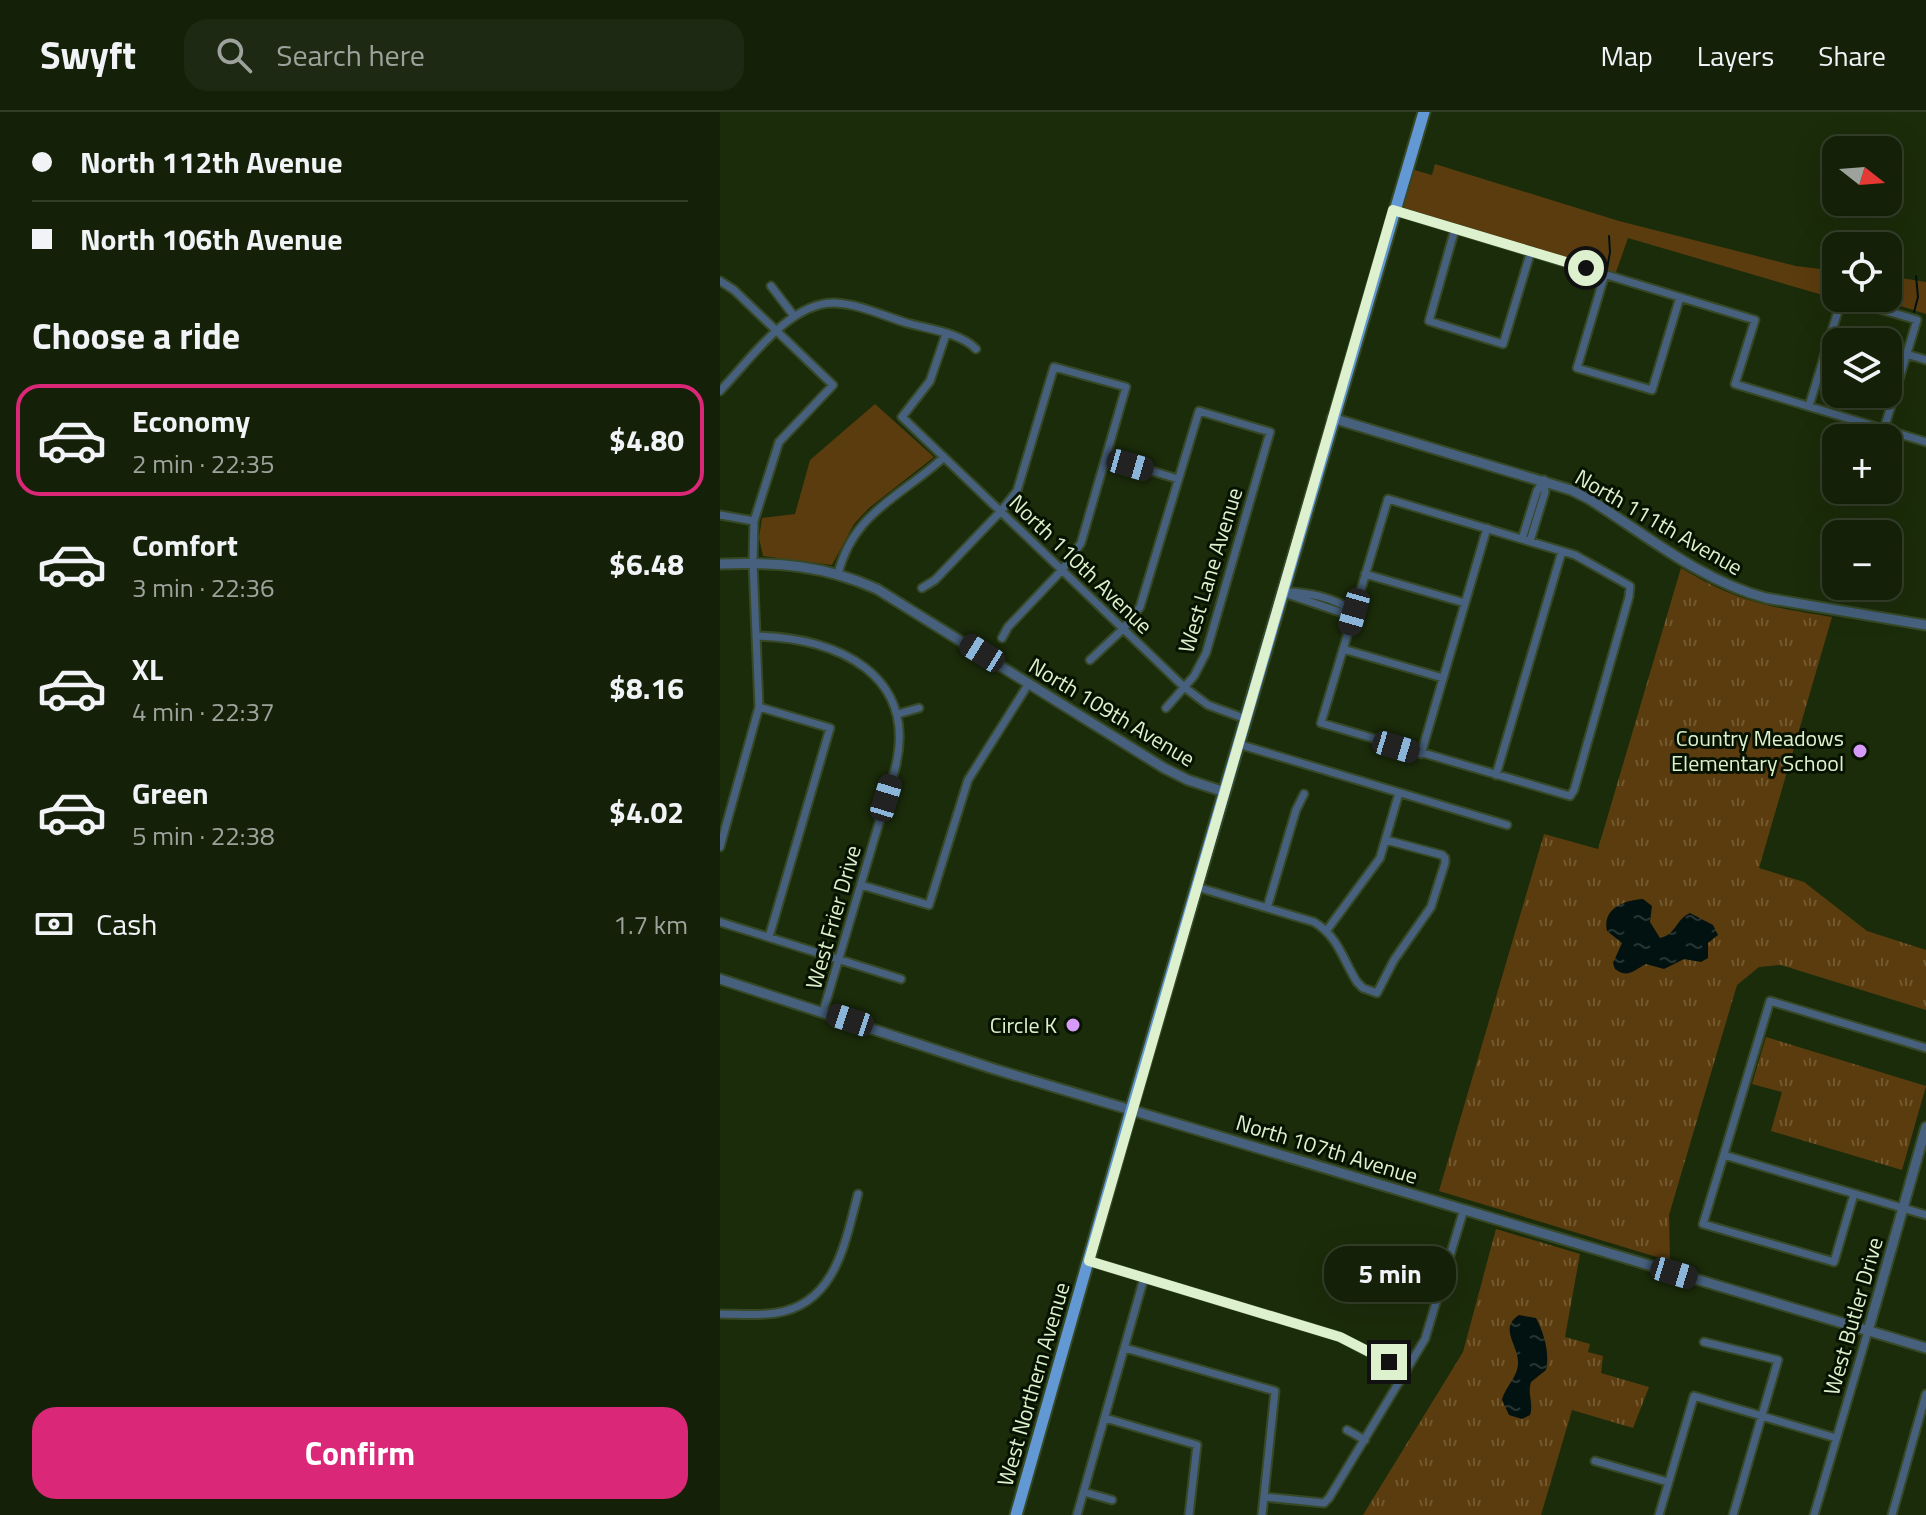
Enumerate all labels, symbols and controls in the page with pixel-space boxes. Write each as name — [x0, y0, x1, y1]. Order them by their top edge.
search box — [184, 19, 744, 91]
text: Swyft — [40, 26, 136, 84]
text: Search here — [276, 32, 425, 78]
icon: search — [212, 33, 256, 77]
text: Map — [1600, 34, 1653, 77]
text: Layers — [1697, 34, 1774, 77]
text: Share — [1818, 34, 1886, 77]
north arrow — [1822, 136, 1902, 216]
map controls — [1822, 136, 1902, 600]
text: North 112th Avenue — [80, 139, 343, 185]
text: North 106th Avenue — [80, 216, 343, 262]
button: locate — [1822, 232, 1902, 312]
route start — [1568, 250, 1604, 286]
text: Choose a ride — [32, 308, 240, 363]
button: layers — [1822, 328, 1902, 408]
text: Economy — [132, 398, 250, 444]
icon: car — [36, 404, 108, 476]
text: $4.80 — [609, 417, 684, 463]
button: + — [1822, 424, 1902, 504]
text: 2 min · 22:35 — [132, 444, 275, 483]
car — [1104, 447, 1156, 483]
street label: North 111th Avenue — [1569, 460, 1749, 584]
street label: West Lane Avenue — [1169, 483, 1251, 657]
street label: North 110th Avenue — [1001, 486, 1161, 642]
button: − — [1822, 520, 1902, 600]
text: Comfort — [132, 522, 238, 568]
icon: car — [36, 528, 108, 600]
text: $6.48 — [609, 541, 684, 587]
text: 3 min · 22:36 — [132, 568, 275, 607]
car — [1336, 586, 1372, 638]
car — [955, 630, 1009, 676]
text: XL — [132, 646, 163, 692]
street label: North 109th Avenue — [1022, 649, 1202, 775]
icon: car — [36, 652, 108, 724]
text: $8.16 — [609, 665, 684, 711]
text: 4 min · 22:37 — [132, 692, 275, 731]
place label: Country Meadows Elementary School — [1671, 721, 1844, 780]
car — [1370, 729, 1422, 765]
marker: Country Meadows Elementary School — [1851, 742, 1869, 760]
text: Green — [132, 770, 209, 816]
car — [868, 772, 904, 824]
icon: car — [36, 776, 108, 848]
text: $4.02 — [609, 789, 684, 835]
text: 5 min · 22:38 — [132, 816, 275, 855]
street label: West Frier Drive — [796, 841, 870, 993]
text: Cash — [96, 901, 157, 947]
icon: cash — [32, 902, 76, 946]
text: 1.7 km — [613, 905, 688, 944]
car — [823, 1001, 877, 1039]
place label: Circle K — [990, 1008, 1057, 1042]
marker: Circle K — [1064, 1016, 1082, 1034]
street label: North 107th Avenue — [1232, 1105, 1422, 1193]
street label: West Butler Drive — [1814, 1233, 1892, 1399]
callout: 5 min — [1323, 1246, 1455, 1302]
text: 5 min — [1358, 1254, 1422, 1293]
car — [1648, 1255, 1700, 1291]
street label: West Northern Avenue — [988, 1278, 1078, 1490]
route end — [1371, 1344, 1407, 1380]
button: Confirm — [32, 1407, 688, 1499]

